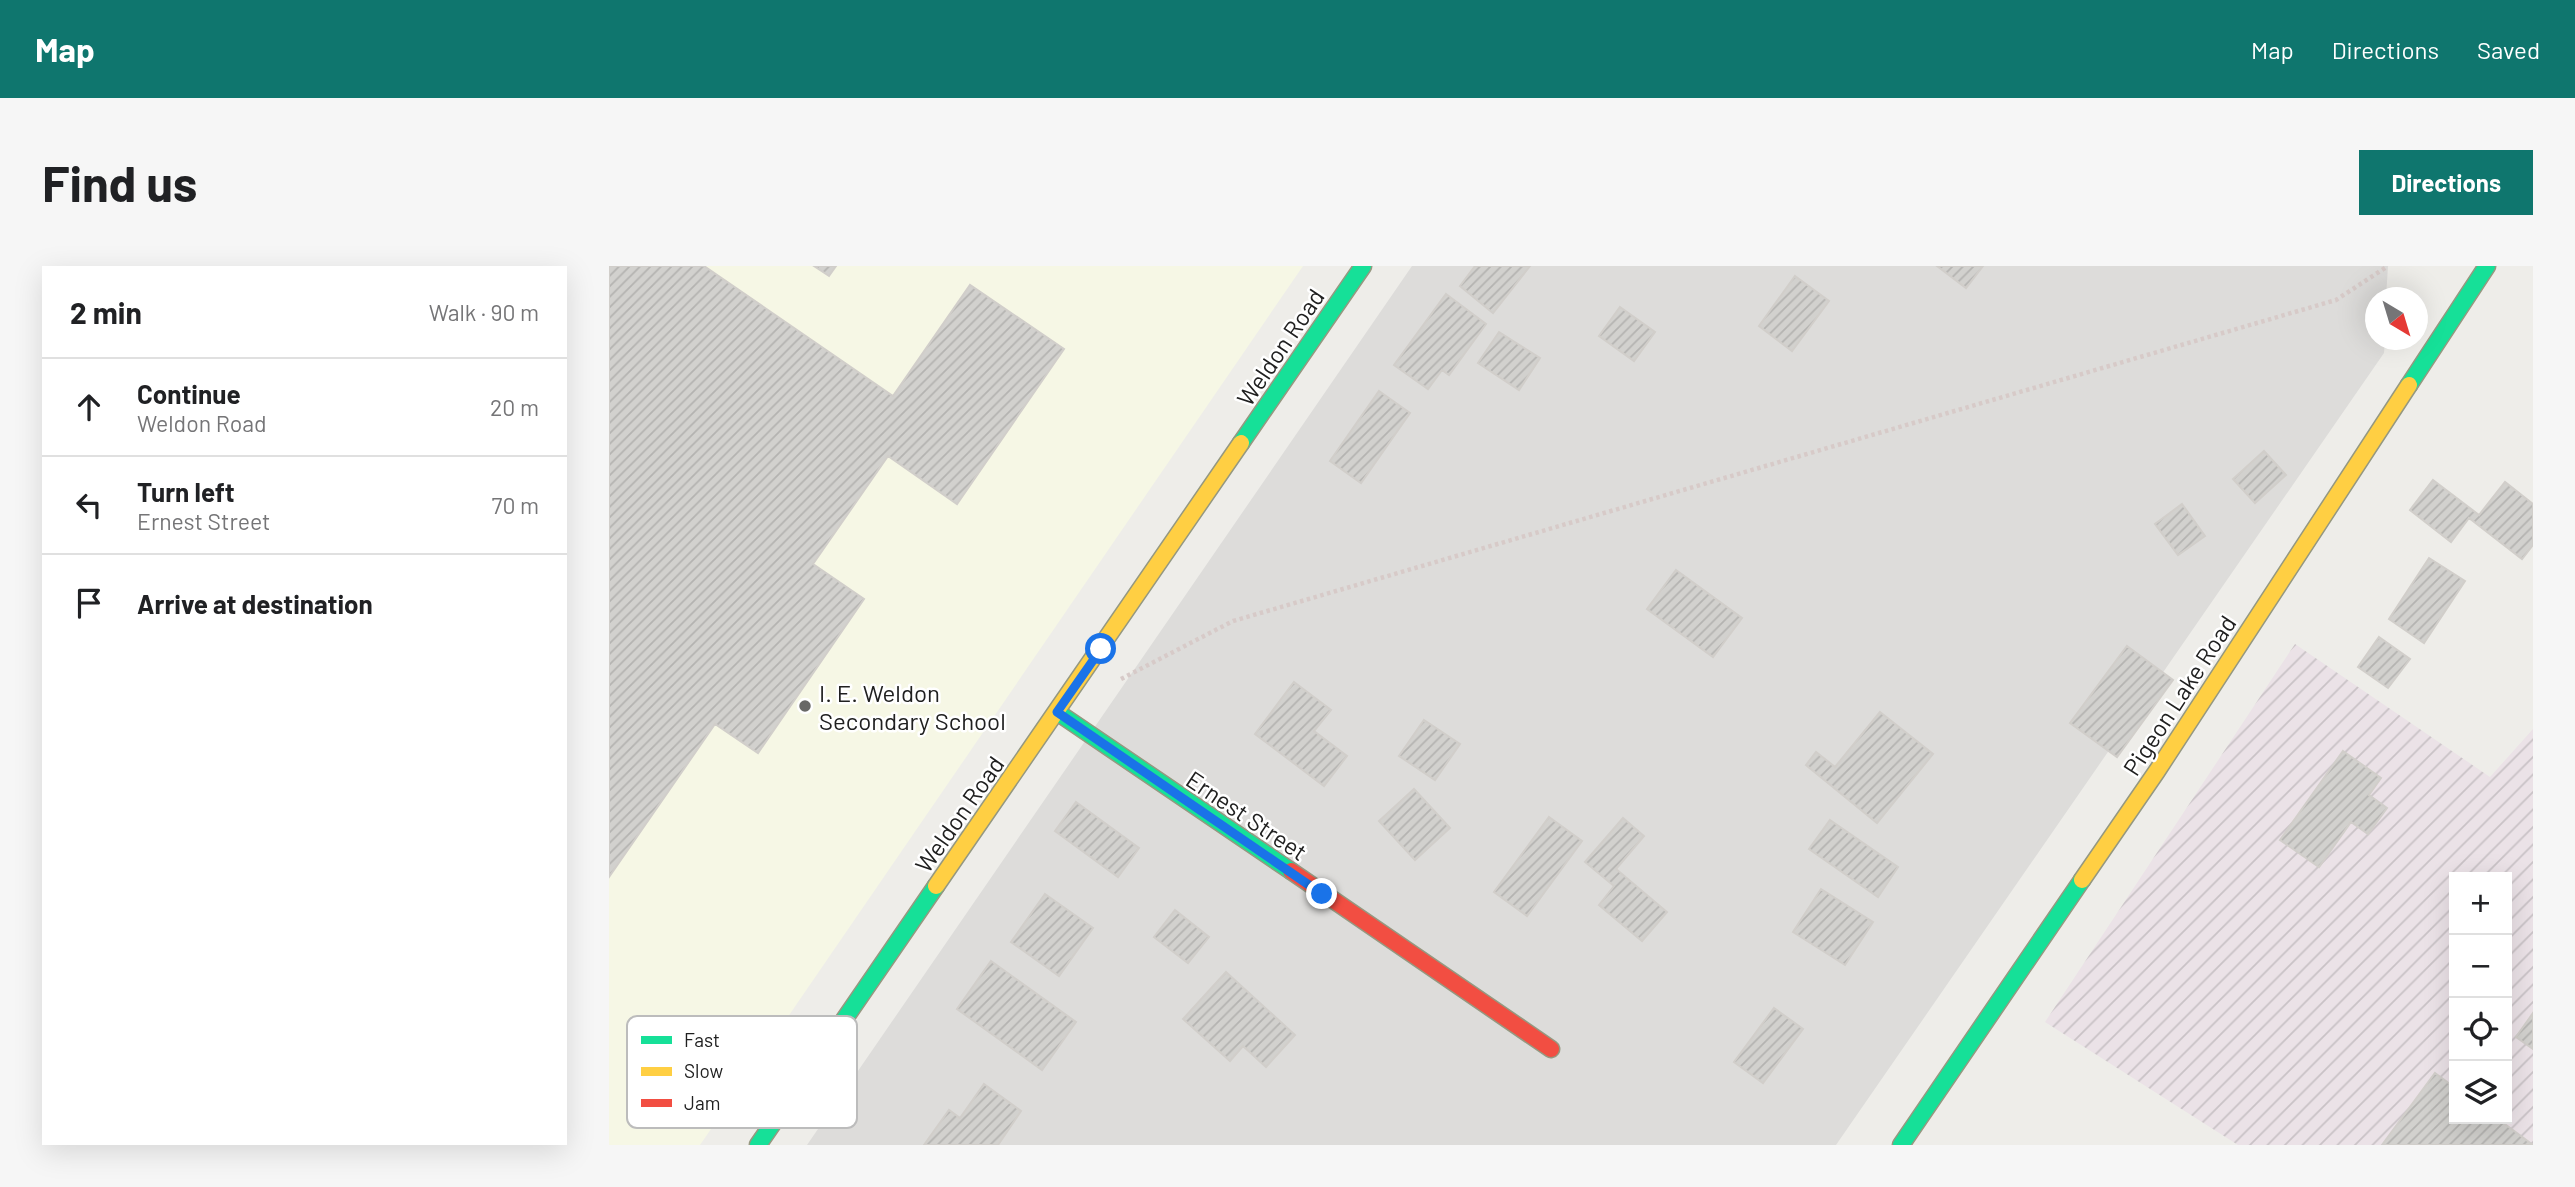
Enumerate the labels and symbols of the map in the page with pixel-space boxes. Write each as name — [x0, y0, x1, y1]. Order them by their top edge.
street label: Weldon Road — [1230, 283, 1330, 411]
north arrow — [2365, 287, 2428, 350]
street label: Pigeon Lake Road — [2116, 610, 2242, 780]
route start — [1085, 633, 1116, 664]
place label: I. E. Weldon Secondary School — [819, 678, 1006, 735]
marker: I. E. Weldon Secondary School — [797, 698, 813, 714]
street label: Weldon Road — [908, 750, 1010, 878]
street label: Ernest Street — [1181, 764, 1313, 866]
route end — [1306, 878, 1337, 909]
legend — [627, 1016, 857, 1128]
text: Fast — [684, 1028, 720, 1051]
text: Slow — [684, 1059, 723, 1082]
text: Jam — [684, 1091, 720, 1114]

